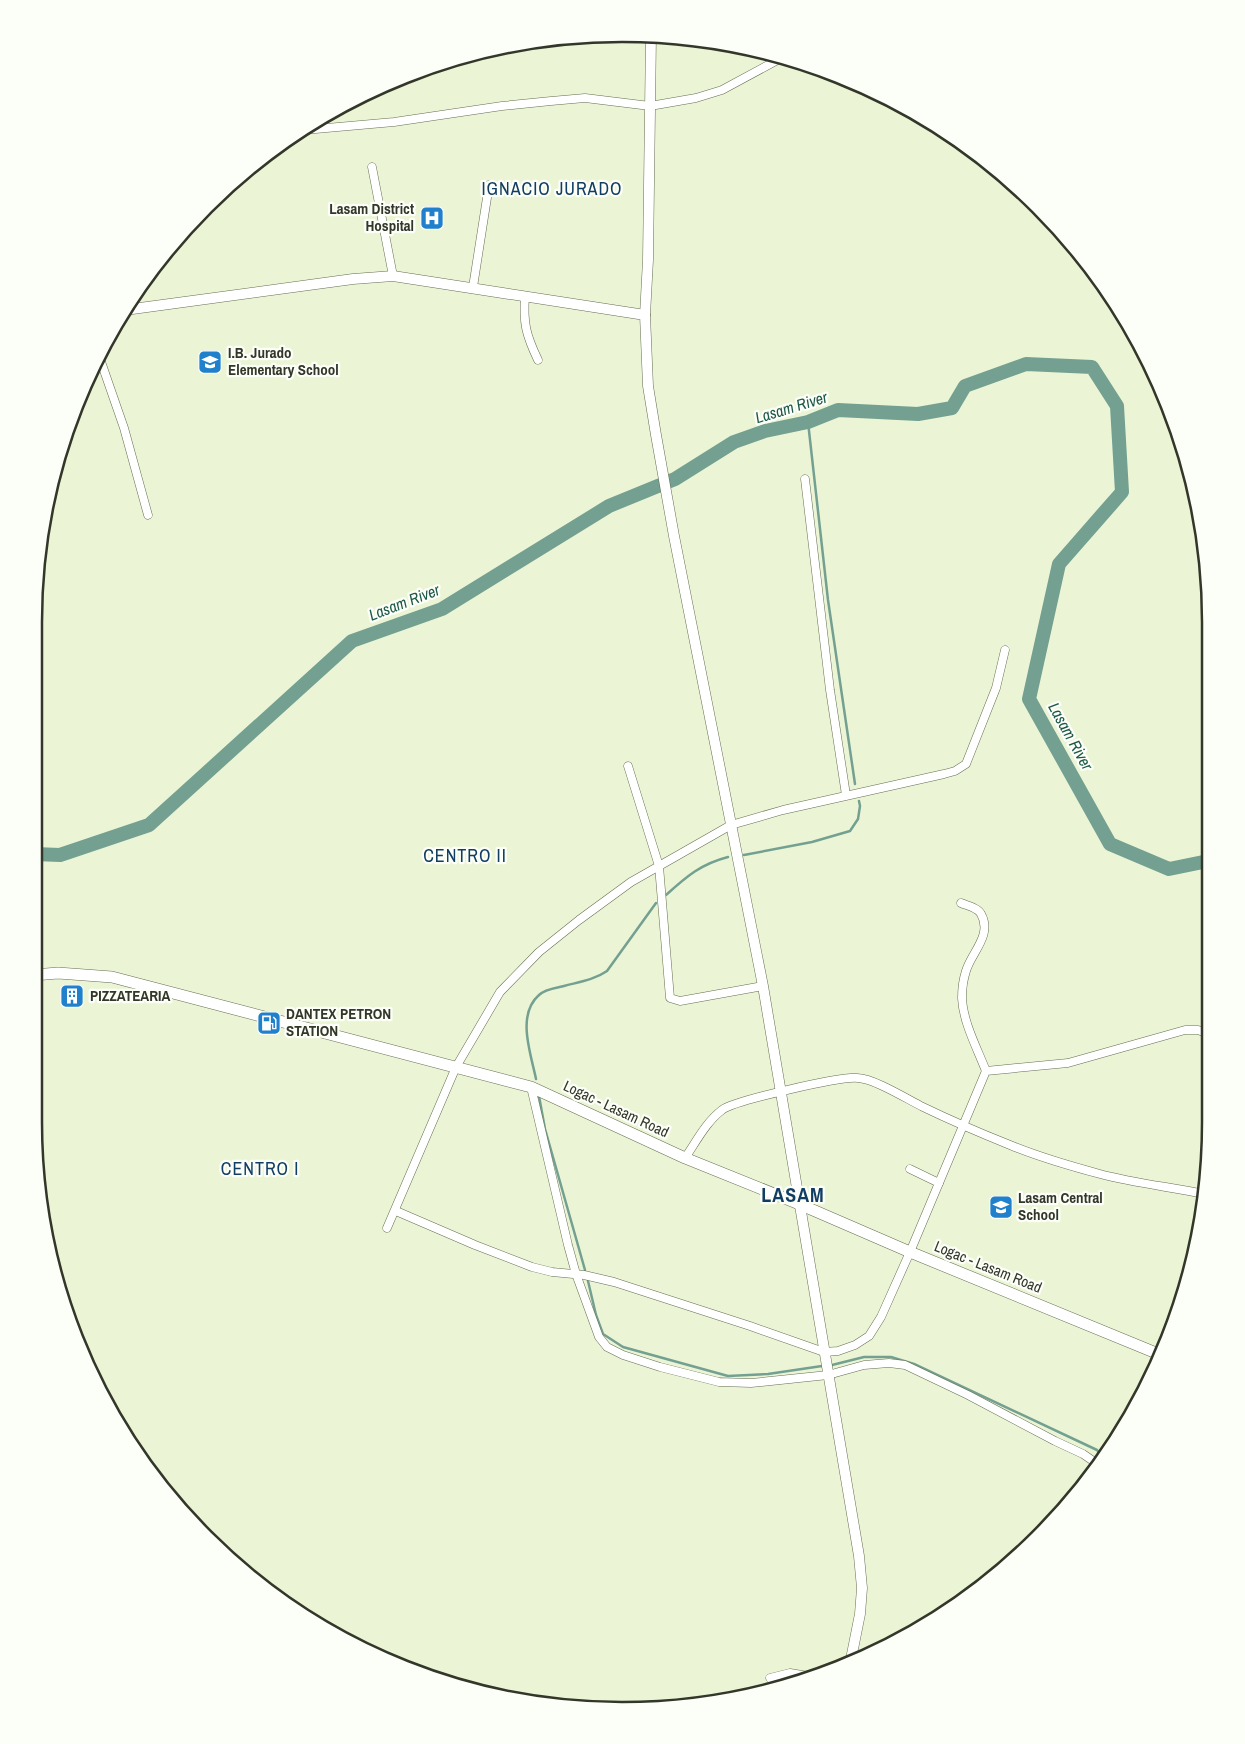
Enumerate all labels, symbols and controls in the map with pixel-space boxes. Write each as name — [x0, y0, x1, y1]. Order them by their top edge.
district label: IGNACIO JURADO — [481, 176, 623, 201]
place label: Lasam District Hospital — [329, 198, 414, 236]
hospital icon: Lasam District Hospital — [419, 205, 445, 231]
place label: I.B. Jurado Elementary School — [228, 342, 339, 380]
school or university icon: I.B. Jurado Elementary School — [197, 349, 223, 375]
water label: Lasam River — [752, 385, 830, 428]
water label: Lasam River — [365, 578, 443, 626]
water label: Lasam River — [1043, 698, 1099, 774]
district label: CENTRO II — [423, 843, 507, 868]
building icon: PIZZATEARIA — [59, 983, 85, 1009]
place label: PIZZATEARIA — [90, 985, 171, 1006]
place label: DANTEX PETRON STATION — [286, 1003, 391, 1041]
fuel station icon: DANTEX PETRON STATION — [256, 1010, 282, 1036]
street label: Logac - Lasam Road — [560, 1075, 672, 1142]
district label: CENTRO I — [221, 1156, 299, 1181]
district label: LASAM — [761, 1181, 825, 1208]
place label: Lasam Central School — [1018, 1187, 1103, 1225]
school or university icon: Lasam Central School — [988, 1194, 1014, 1220]
street label: Logac - Lasam Road — [931, 1235, 1045, 1298]

